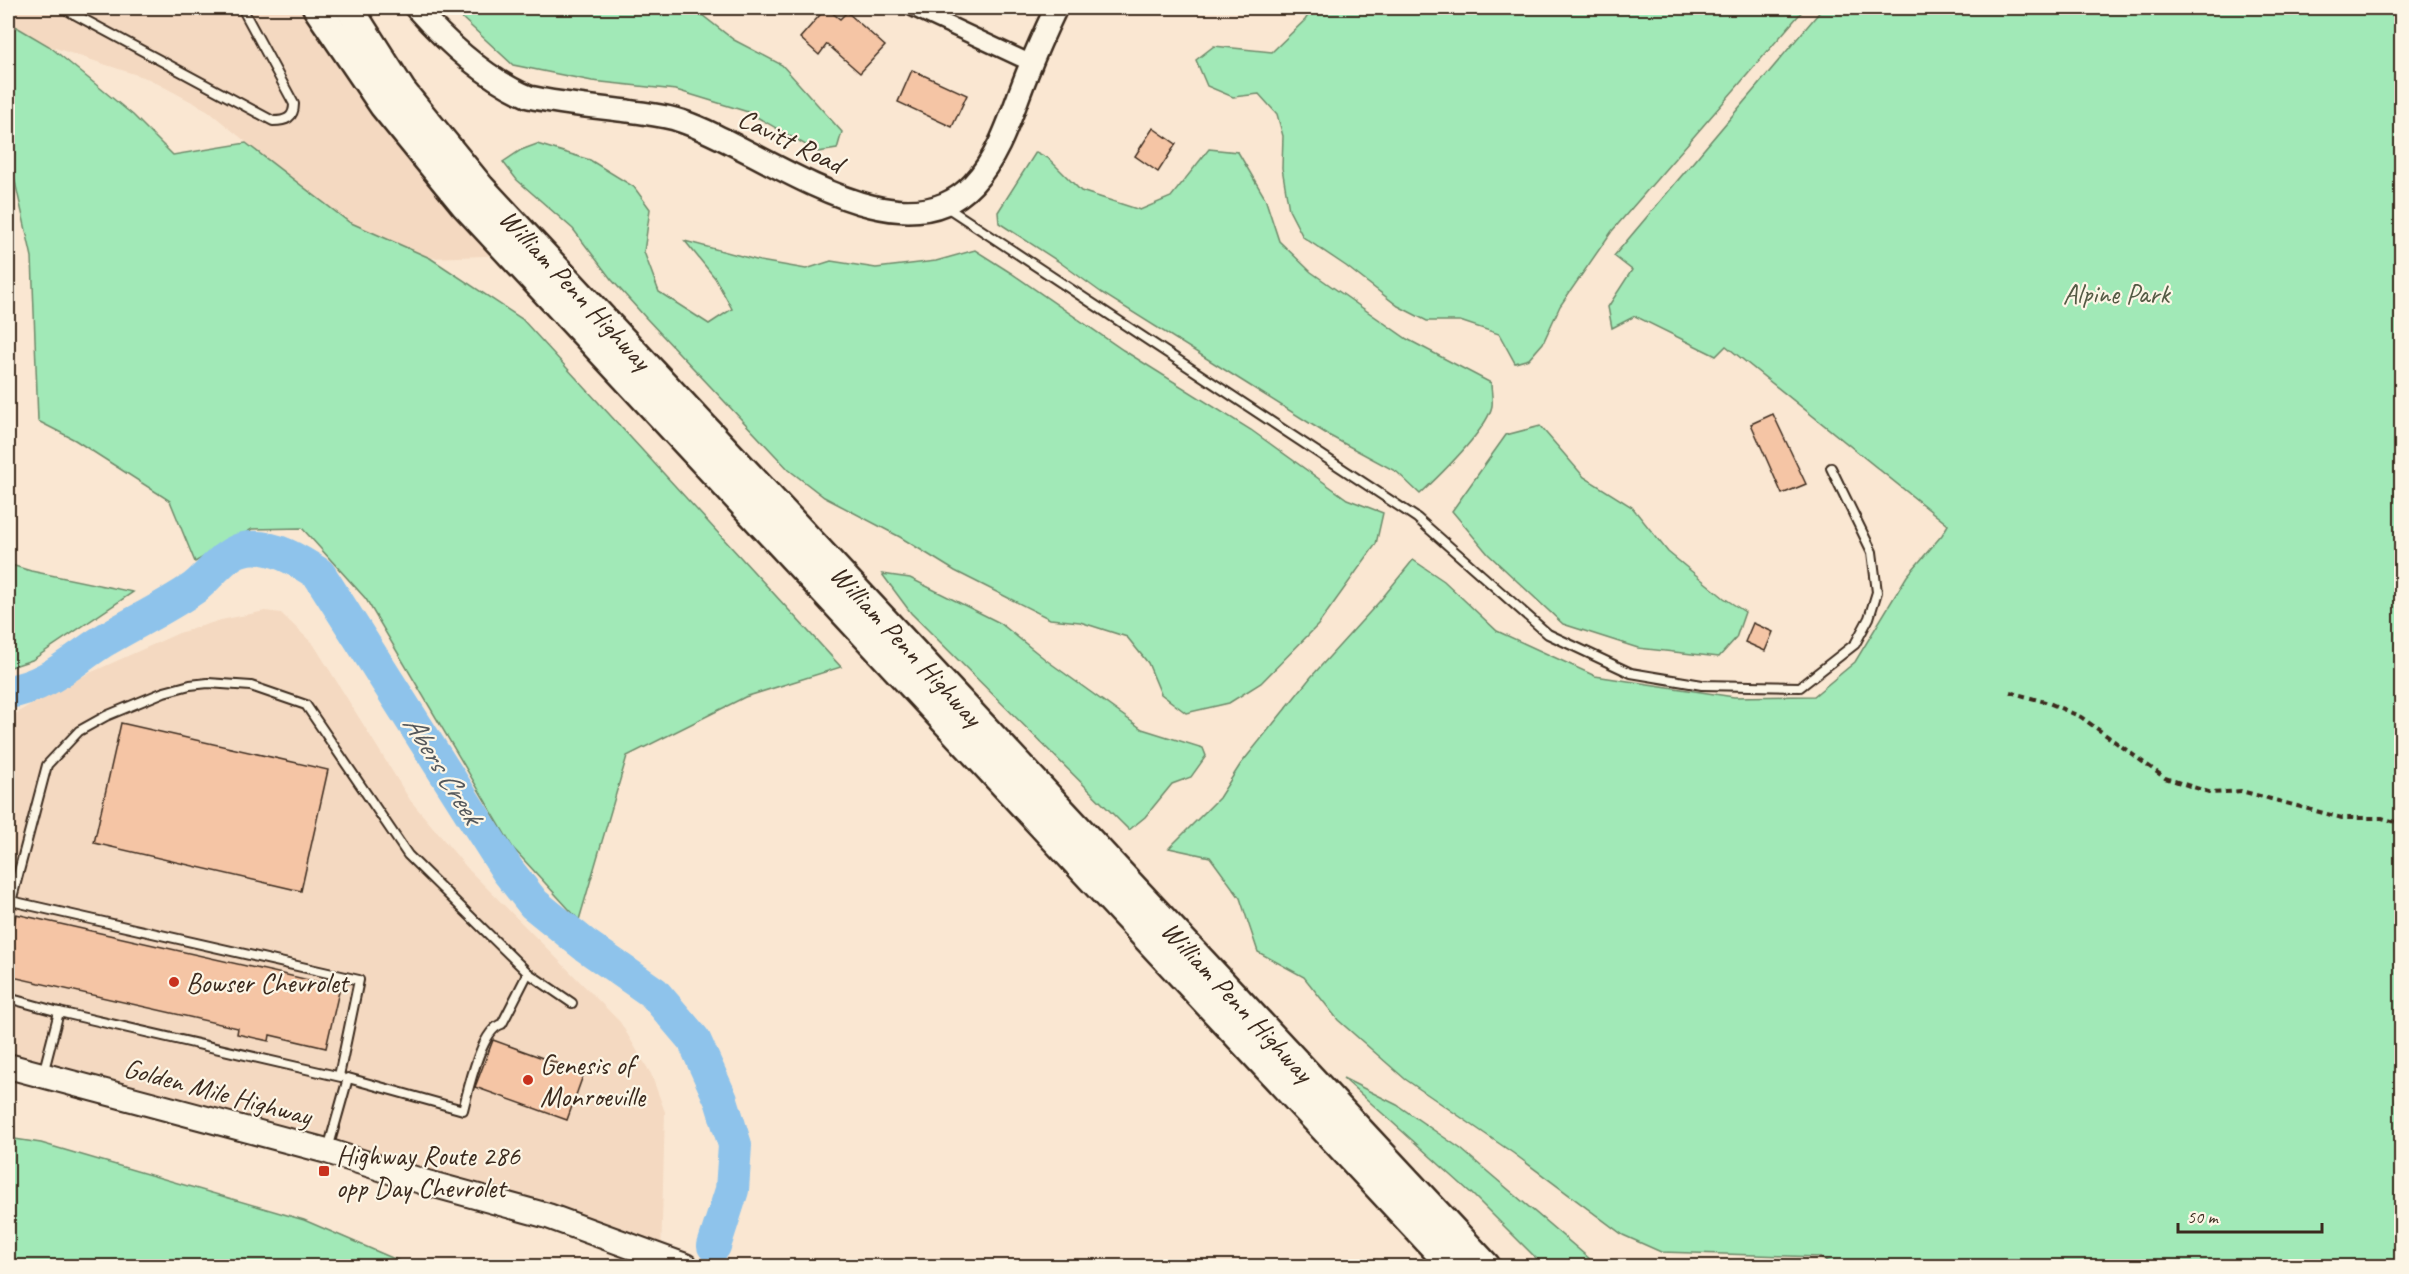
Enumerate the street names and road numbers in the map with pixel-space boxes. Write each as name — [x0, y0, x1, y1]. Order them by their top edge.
street label: Cavitt Road — [733, 100, 853, 183]
street label: William Penn Highway — [492, 201, 661, 379]
street label: William Penn Highway — [823, 557, 992, 735]
street label: William Penn Highway — [1154, 913, 1323, 1091]
street label: Golden Mile Highway — [120, 1050, 318, 1134]

